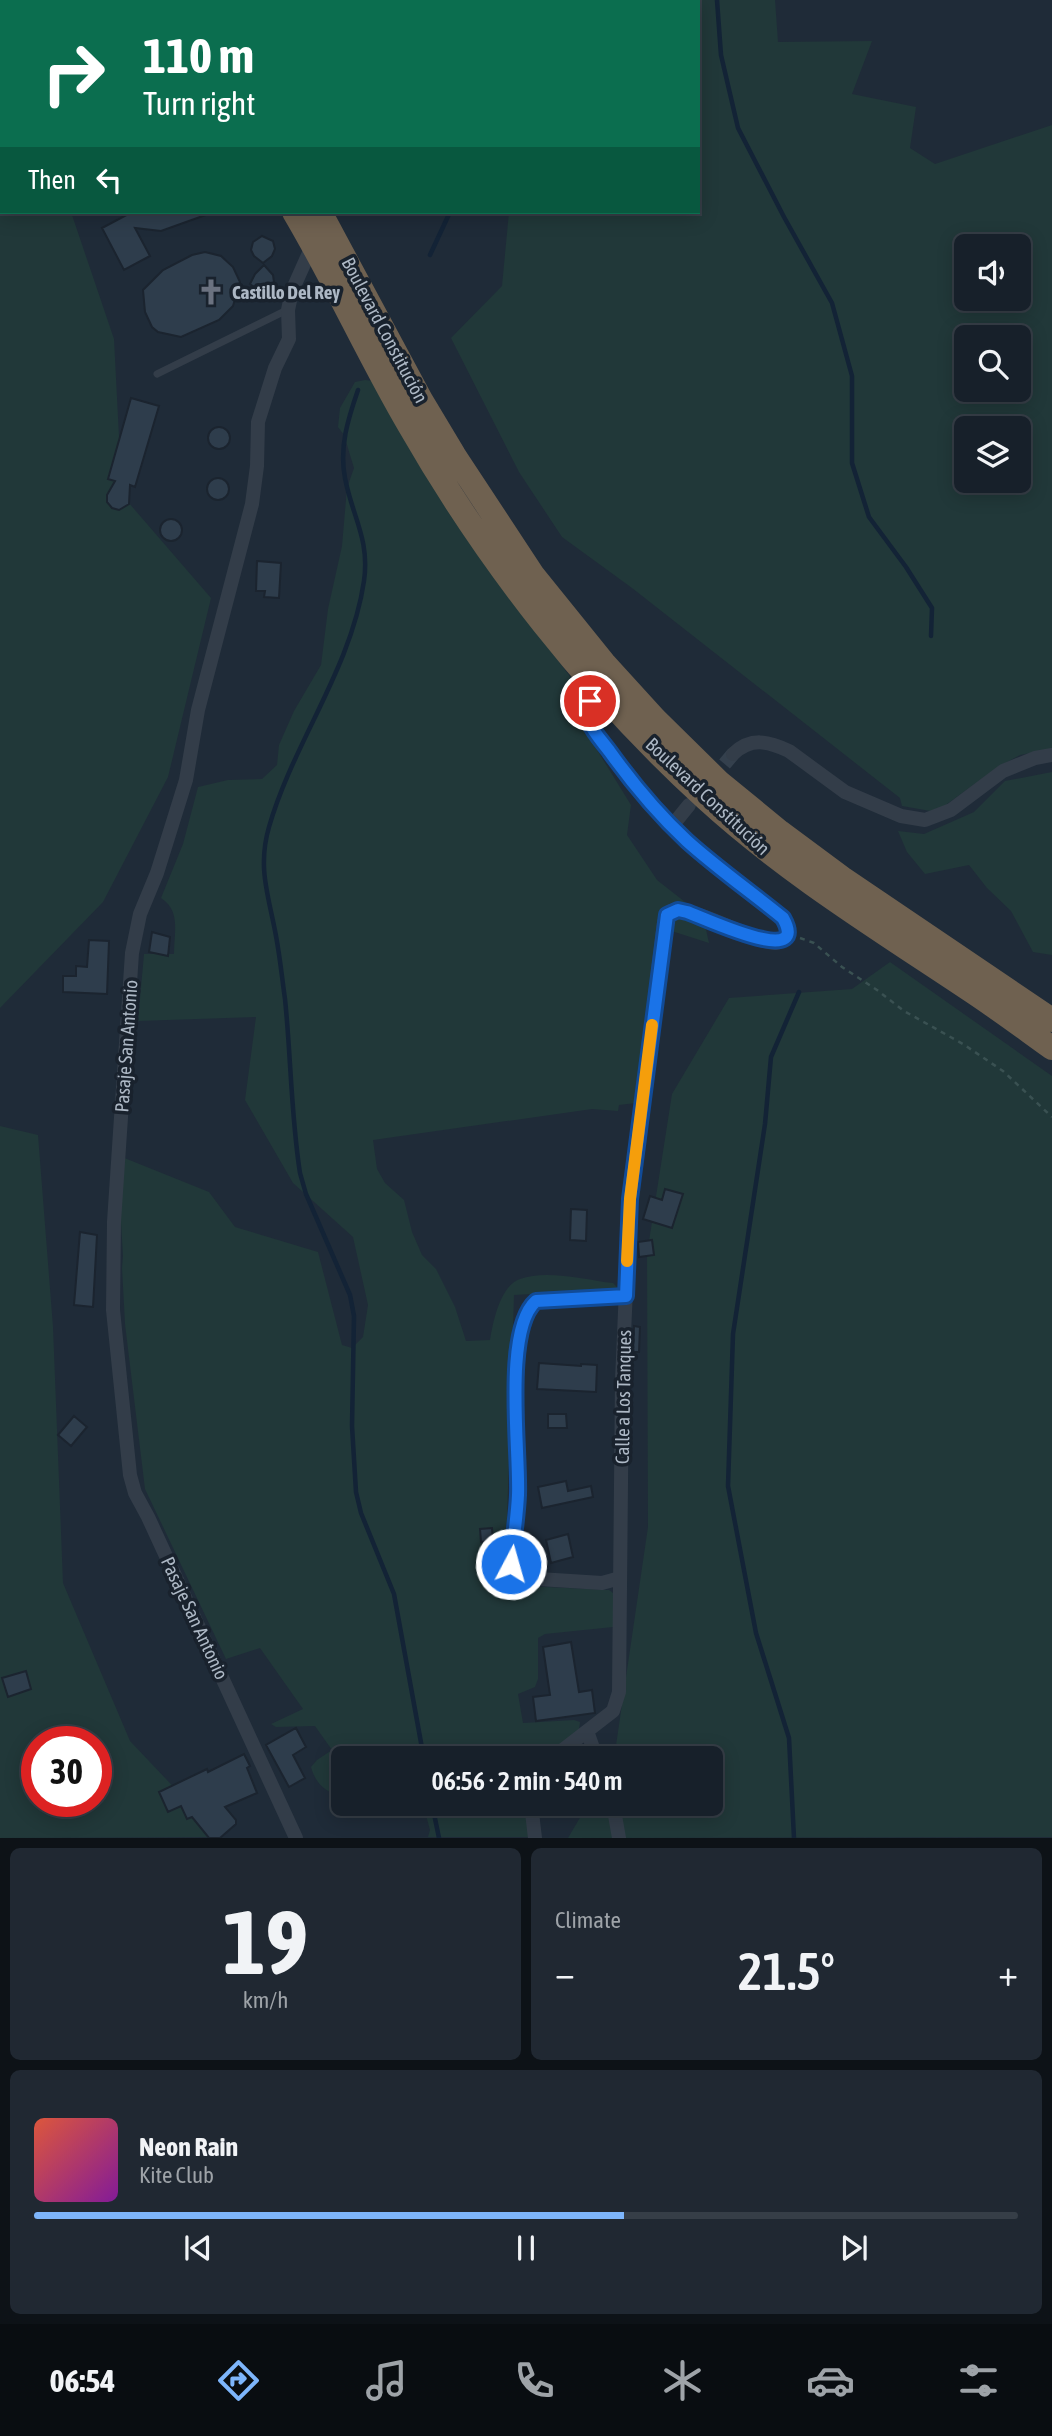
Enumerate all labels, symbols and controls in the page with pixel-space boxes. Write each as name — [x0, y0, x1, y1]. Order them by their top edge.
text: 110 m — [143, 27, 254, 83]
icon: right — [28, 28, 119, 119]
text: Turn right — [143, 85, 256, 122]
icon: left — [90, 161, 128, 199]
text: Then — [28, 165, 76, 195]
map controls — [954, 234, 1031, 493]
button: sound — [954, 234, 1031, 311]
street label: Boulevard Constitución — [337, 254, 433, 406]
church icon: Castillo Del Rey — [196, 277, 226, 307]
place label: Castillo Del Rey — [232, 281, 340, 303]
button: search — [954, 325, 1031, 402]
button: layers — [954, 416, 1031, 493]
pin — [560, 671, 620, 731]
icon: arrive — [571, 682, 609, 720]
street label: Boulevard Constitución — [641, 733, 775, 859]
street label: Pasaje San Antonio — [110, 979, 142, 1113]
street label: Calle a Los Tanques — [611, 1329, 635, 1464]
position arrow — [474, 1527, 548, 1601]
street label: Pasaje San Antonio — [157, 1553, 233, 1683]
speed limit sign: 30 — [21, 1726, 112, 1817]
text: 06:56 · 2 min · 540 m — [432, 1766, 622, 1796]
text: 19 — [223, 1889, 308, 1993]
text: Climate — [555, 1907, 621, 1933]
text: 21.5° — [738, 1941, 835, 2001]
text: − — [555, 1951, 575, 1994]
text: + — [998, 1951, 1018, 1994]
text: km/h — [243, 1987, 288, 2013]
text: Neon Rain — [139, 2132, 238, 2162]
text: Kite Club — [139, 2162, 214, 2188]
icon: previous — [179, 2229, 217, 2267]
icon: pause — [507, 2229, 545, 2267]
icon: next — [835, 2229, 873, 2267]
icon: directions — [214, 2356, 263, 2405]
icon: music — [362, 2356, 411, 2405]
icon: phone — [510, 2356, 559, 2405]
icon: climate — [658, 2356, 707, 2405]
icon: car — [806, 2356, 855, 2405]
icon: filters — [954, 2356, 1003, 2405]
text: 06:54 — [49, 2362, 115, 2399]

